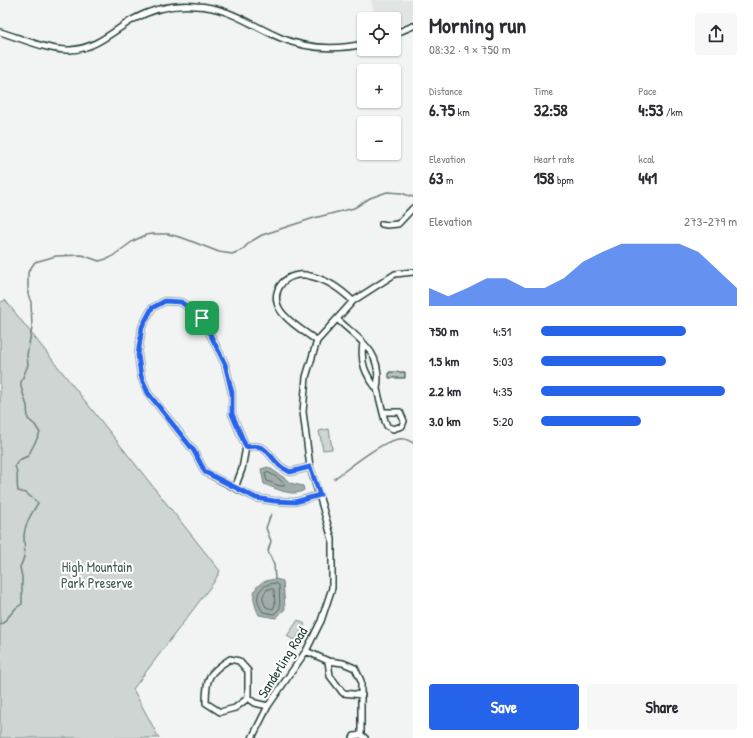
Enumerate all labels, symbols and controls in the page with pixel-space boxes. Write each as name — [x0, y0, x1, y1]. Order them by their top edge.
text: Morning run — [429, 10, 526, 40]
map controls — [357, 12, 401, 160]
button: locate — [357, 12, 401, 56]
button: share — [695, 13, 737, 55]
text: 08:32 · 9 × 750 m — [429, 40, 511, 58]
button: + — [357, 64, 401, 108]
text: Distance — [429, 84, 463, 98]
text: Time — [534, 84, 553, 98]
text: Pace — [638, 84, 657, 98]
text: 6.75 — [429, 98, 455, 121]
text: 32:58 — [534, 98, 568, 121]
text: 4:53 — [638, 98, 663, 121]
text: km — [455, 105, 470, 119]
text: /km — [663, 105, 683, 119]
button: − — [357, 116, 401, 160]
text: Elevation — [429, 152, 466, 166]
text: Heart rate — [534, 152, 575, 166]
text: kcal — [638, 152, 654, 166]
text: 63 — [429, 166, 443, 189]
text: 158 — [534, 166, 554, 189]
text: 441 — [638, 166, 657, 189]
text: m — [443, 173, 453, 187]
text: bpm — [554, 173, 574, 187]
text: Elevation — [429, 212, 472, 230]
text: 273–279 m — [684, 212, 737, 230]
pin — [185, 301, 219, 335]
icon: arrive — [191, 307, 213, 329]
text: 750 m — [429, 322, 459, 340]
text: 4:51 — [493, 322, 511, 340]
text: 1.5 km — [429, 352, 459, 370]
text: 5:03 — [493, 352, 513, 370]
text: 2.2 km — [429, 382, 461, 400]
text: 4:35 — [493, 382, 512, 400]
text: 3.0 km — [429, 412, 461, 430]
text: 5:20 — [493, 412, 513, 430]
park label: High Mountain Park Preserve — [61, 557, 133, 592]
street label: Sanderling Road — [253, 622, 312, 702]
button: Save — [429, 684, 579, 730]
button: Share — [587, 684, 737, 730]

